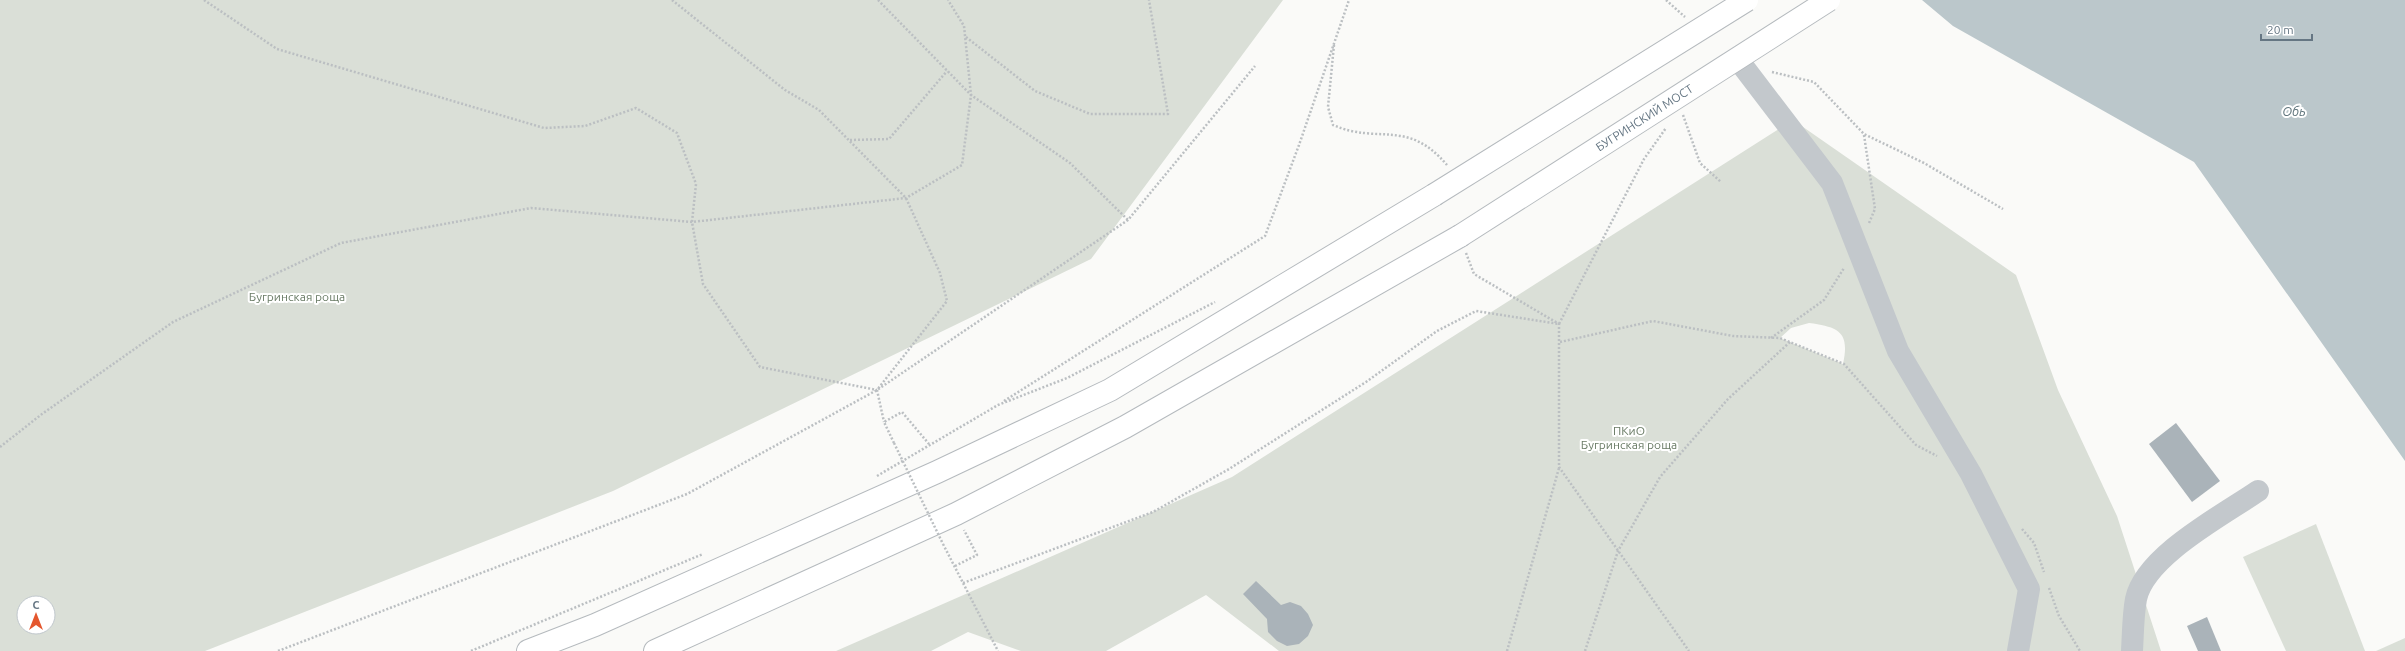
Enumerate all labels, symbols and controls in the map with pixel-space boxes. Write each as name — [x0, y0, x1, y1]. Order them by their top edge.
scale bar — [2261, 16, 2312, 42]
text: 20 m — [2267, 23, 2294, 36]
street label: БУГРИНСКИЙ МОСТ — [1593, 82, 1695, 153]
water label: Обь — [2282, 104, 2306, 118]
park label: Бугринская роща — [249, 290, 345, 303]
park label: ПКиО Бугринская роща — [1581, 424, 1677, 451]
north arrow — [16, 595, 56, 635]
text: С — [32, 599, 40, 611]

